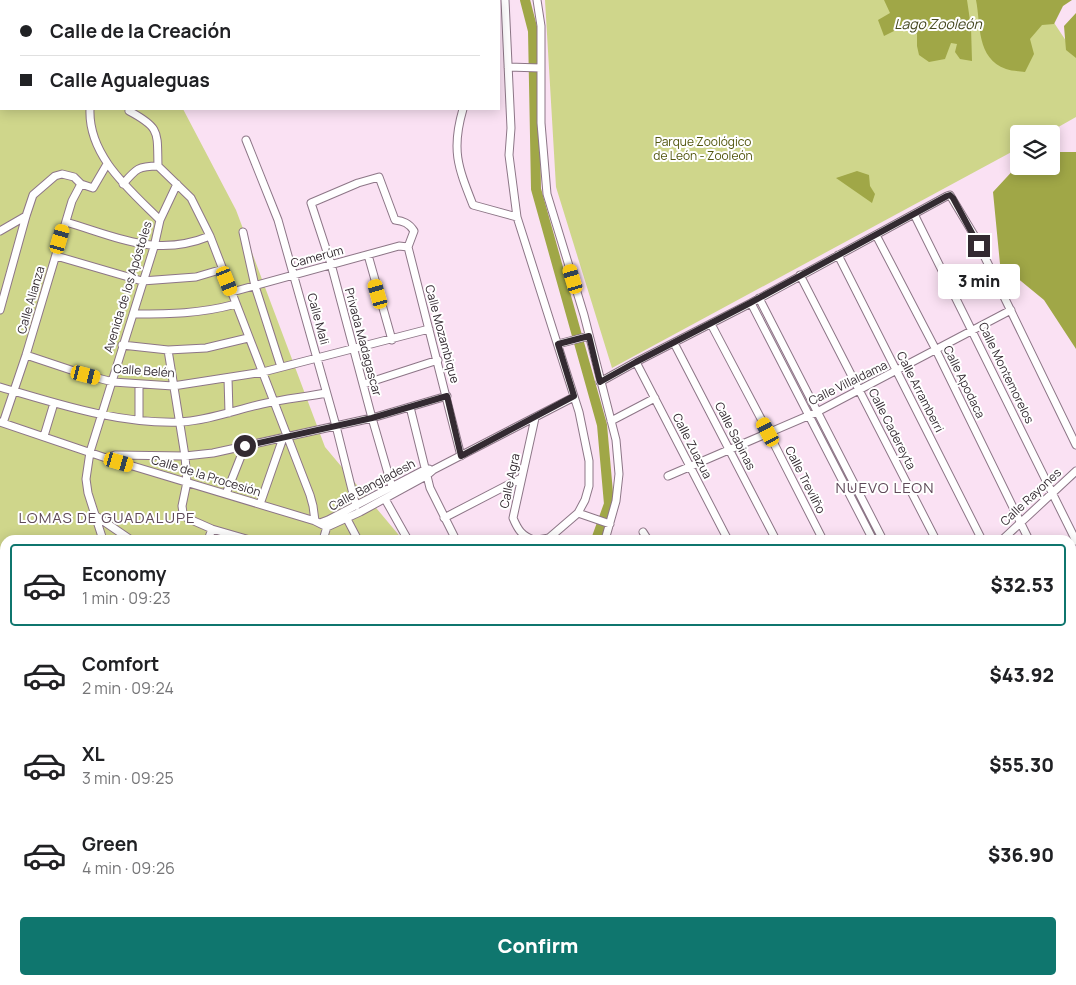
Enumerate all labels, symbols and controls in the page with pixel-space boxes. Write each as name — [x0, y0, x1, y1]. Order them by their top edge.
water label: Lago Zooleón — [894, 14, 982, 33]
text: Calle de la Creación — [50, 18, 231, 44]
text: Calle Agualeguas — [50, 67, 210, 93]
map controls — [1010, 125, 1060, 175]
button: layers — [1010, 125, 1060, 175]
park label: Parque Zoológico de León - Zooleón — [653, 133, 753, 164]
street label: Avenida de los Apóstoles — [99, 219, 156, 355]
car — [48, 223, 71, 255]
route end — [968, 235, 990, 257]
street label: Camerúm — [289, 241, 345, 272]
car — [561, 262, 584, 296]
street label: Calle Alianza — [13, 264, 48, 336]
car — [214, 264, 239, 298]
callout: 3 min — [938, 264, 1020, 298]
text: 3 min — [958, 270, 1000, 292]
car — [366, 278, 389, 310]
street label: Calle Mozambique — [421, 283, 464, 385]
street label: Privada Madagascar — [341, 286, 386, 398]
street label: Calle Mali — [303, 291, 334, 346]
street label: Calle Montemorelos — [975, 319, 1038, 426]
street label: Calle Apodaca — [939, 342, 989, 421]
street label: Calle Arramberri — [893, 348, 948, 435]
street label: Calle Villaldama — [806, 356, 890, 409]
street label: Calle Belén — [113, 360, 175, 381]
car — [69, 364, 102, 386]
street label: Calle Cadereyta — [865, 385, 920, 472]
street label: Calle Sabinas — [711, 399, 760, 473]
street label: Calle Zuazua — [669, 410, 716, 482]
car — [754, 415, 781, 449]
route start — [234, 435, 256, 457]
street label: Calle Trevilño — [781, 443, 830, 516]
car — [102, 451, 135, 473]
street label: Calle de la Procesión — [149, 451, 263, 500]
street label: Calle Agra — [495, 452, 524, 510]
street label: Calle Bangladesh — [326, 455, 418, 514]
street label: Calle Rayones — [996, 464, 1065, 529]
district label: NUEVO LEON — [836, 477, 934, 498]
district label: LOMAS DE GUADALUPE — [18, 507, 196, 528]
text: Economy — [82, 561, 166, 587]
icon: car — [22, 563, 67, 608]
text: $32.53 — [991, 572, 1054, 598]
text: 1 min · 09:23 — [82, 587, 171, 609]
text: Comfort — [82, 651, 159, 677]
icon: car — [22, 653, 67, 698]
text: $43.92 — [990, 662, 1054, 688]
text: 2 min · 09:24 — [82, 677, 174, 699]
text: XL — [82, 741, 105, 767]
icon: car — [22, 743, 67, 788]
text: $55.30 — [989, 752, 1054, 778]
text: 3 min · 09:25 — [82, 767, 174, 789]
text: Green — [82, 831, 138, 857]
icon: car — [22, 833, 67, 878]
text: $36.90 — [988, 842, 1054, 868]
text: 4 min · 09:26 — [82, 857, 175, 879]
button: Confirm — [20, 917, 1056, 975]

